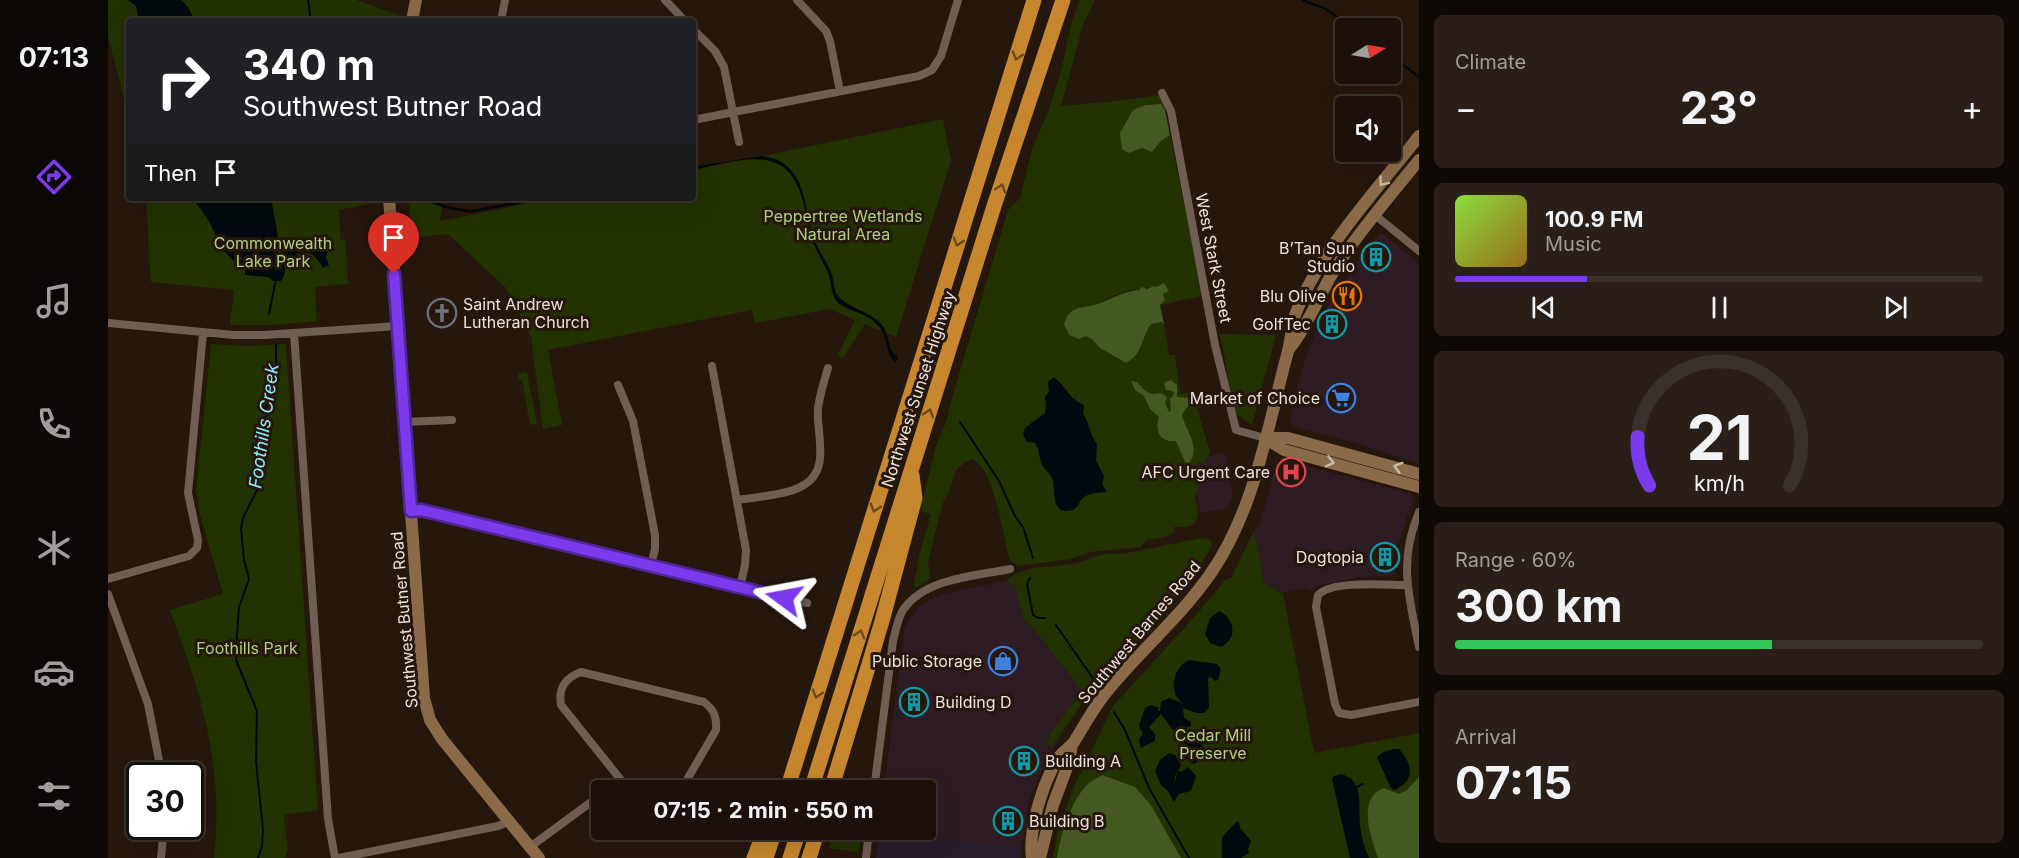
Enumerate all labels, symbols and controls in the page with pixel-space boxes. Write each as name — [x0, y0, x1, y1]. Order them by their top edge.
north arrow — [1335, 18, 1401, 84]
map controls — [1335, 18, 1401, 162]
text: 340 m — [243, 39, 375, 90]
text: 07:13 — [19, 41, 89, 74]
icon: right — [144, 42, 222, 120]
one-way arrow — [1011, 50, 1024, 61]
text: Climate — [1455, 50, 1526, 74]
text: 23° — [1680, 80, 1758, 135]
text: − — [1455, 88, 1477, 128]
text: + — [1961, 88, 1983, 128]
text: Southwest Butner Road — [243, 90, 542, 123]
button: sound — [1335, 96, 1401, 162]
icon: directions — [33, 156, 75, 198]
icon: arrive — [209, 156, 242, 189]
text: Then — [144, 160, 197, 186]
one-way arrow — [1379, 176, 1390, 187]
one-way arrow — [993, 183, 1006, 194]
street label: West Stark Street — [1192, 191, 1236, 325]
park label: Peppertree Wetlands Natural Area — [764, 206, 922, 244]
text: 100.9 FM — [1545, 206, 1643, 232]
pin — [368, 212, 419, 274]
icon: arrive — [377, 221, 410, 254]
text: Music — [1545, 232, 1602, 256]
park label: Commonwealth Lake Park — [214, 233, 332, 271]
one-way arrow — [953, 236, 965, 247]
place label: B’Tan Sun Studio — [1279, 238, 1355, 276]
building icon: B’Tan Sun Studio — [1360, 241, 1392, 273]
icon: music — [33, 280, 75, 322]
restaurant icon: Blu Olive — [1331, 280, 1363, 312]
place label: Blu Olive — [1260, 286, 1326, 306]
street label: Northwest Sunset Highway — [877, 288, 959, 490]
icon: previous — [1527, 291, 1560, 324]
icon: pause — [1703, 291, 1736, 324]
icon: next — [1879, 291, 1912, 324]
place label: Saint Andrew Lutheran Church — [463, 294, 589, 332]
church icon: Saint Andrew Lutheran Church — [426, 297, 458, 329]
building icon: GolfTec — [1316, 308, 1348, 340]
place label: GolfTec — [1252, 314, 1311, 334]
water label: Foothills Creek — [244, 361, 283, 490]
supermarket icon: Market of Choice — [1325, 382, 1357, 414]
place label: Market of Choice — [1190, 388, 1320, 408]
text: 21 — [1686, 400, 1752, 475]
icon: phone — [33, 403, 75, 445]
one-way arrow — [922, 408, 934, 419]
one-way arrow — [1325, 455, 1335, 468]
hospital icon: AFC Urgent Care — [1275, 456, 1307, 488]
place label: AFC Urgent Care — [1142, 462, 1270, 482]
one-way arrow — [1393, 462, 1404, 474]
text: km/h — [1694, 470, 1744, 496]
one-way arrow — [870, 502, 882, 513]
icon: climate — [33, 527, 75, 569]
street label: Southwest Butner Road — [386, 531, 422, 709]
building icon: Dogtopia — [1369, 541, 1401, 573]
place label: Dogtopia — [1296, 547, 1364, 567]
text: Range · 60% — [1455, 548, 1576, 572]
street label: Southwest Barnes Road — [1073, 556, 1205, 708]
position arrow — [752, 566, 816, 630]
text: 300 km — [1455, 578, 1623, 633]
one-way arrow — [853, 629, 865, 640]
park label: Foothills Park — [196, 638, 298, 658]
shop icon: Public Storage — [987, 645, 1019, 677]
icon: car — [33, 651, 75, 693]
place label: Public Storage — [872, 651, 982, 671]
building icon: Building D — [898, 686, 930, 718]
one-way arrow — [812, 688, 824, 699]
place label: Building D — [935, 692, 1012, 712]
park label: Cedar Mill Preserve — [1175, 725, 1251, 763]
text: Arrival — [1455, 725, 1517, 749]
building icon: Building A — [1008, 745, 1040, 777]
place label: Building A — [1045, 751, 1121, 771]
text: 07:15 — [1455, 755, 1572, 810]
speed limit sign: 30 — [126, 762, 204, 840]
icon: filters — [33, 775, 75, 817]
text: 07:15 · 2 min · 550 m — [654, 797, 873, 823]
building icon: Building B — [992, 805, 1024, 837]
place label: Building B — [1029, 811, 1105, 831]

